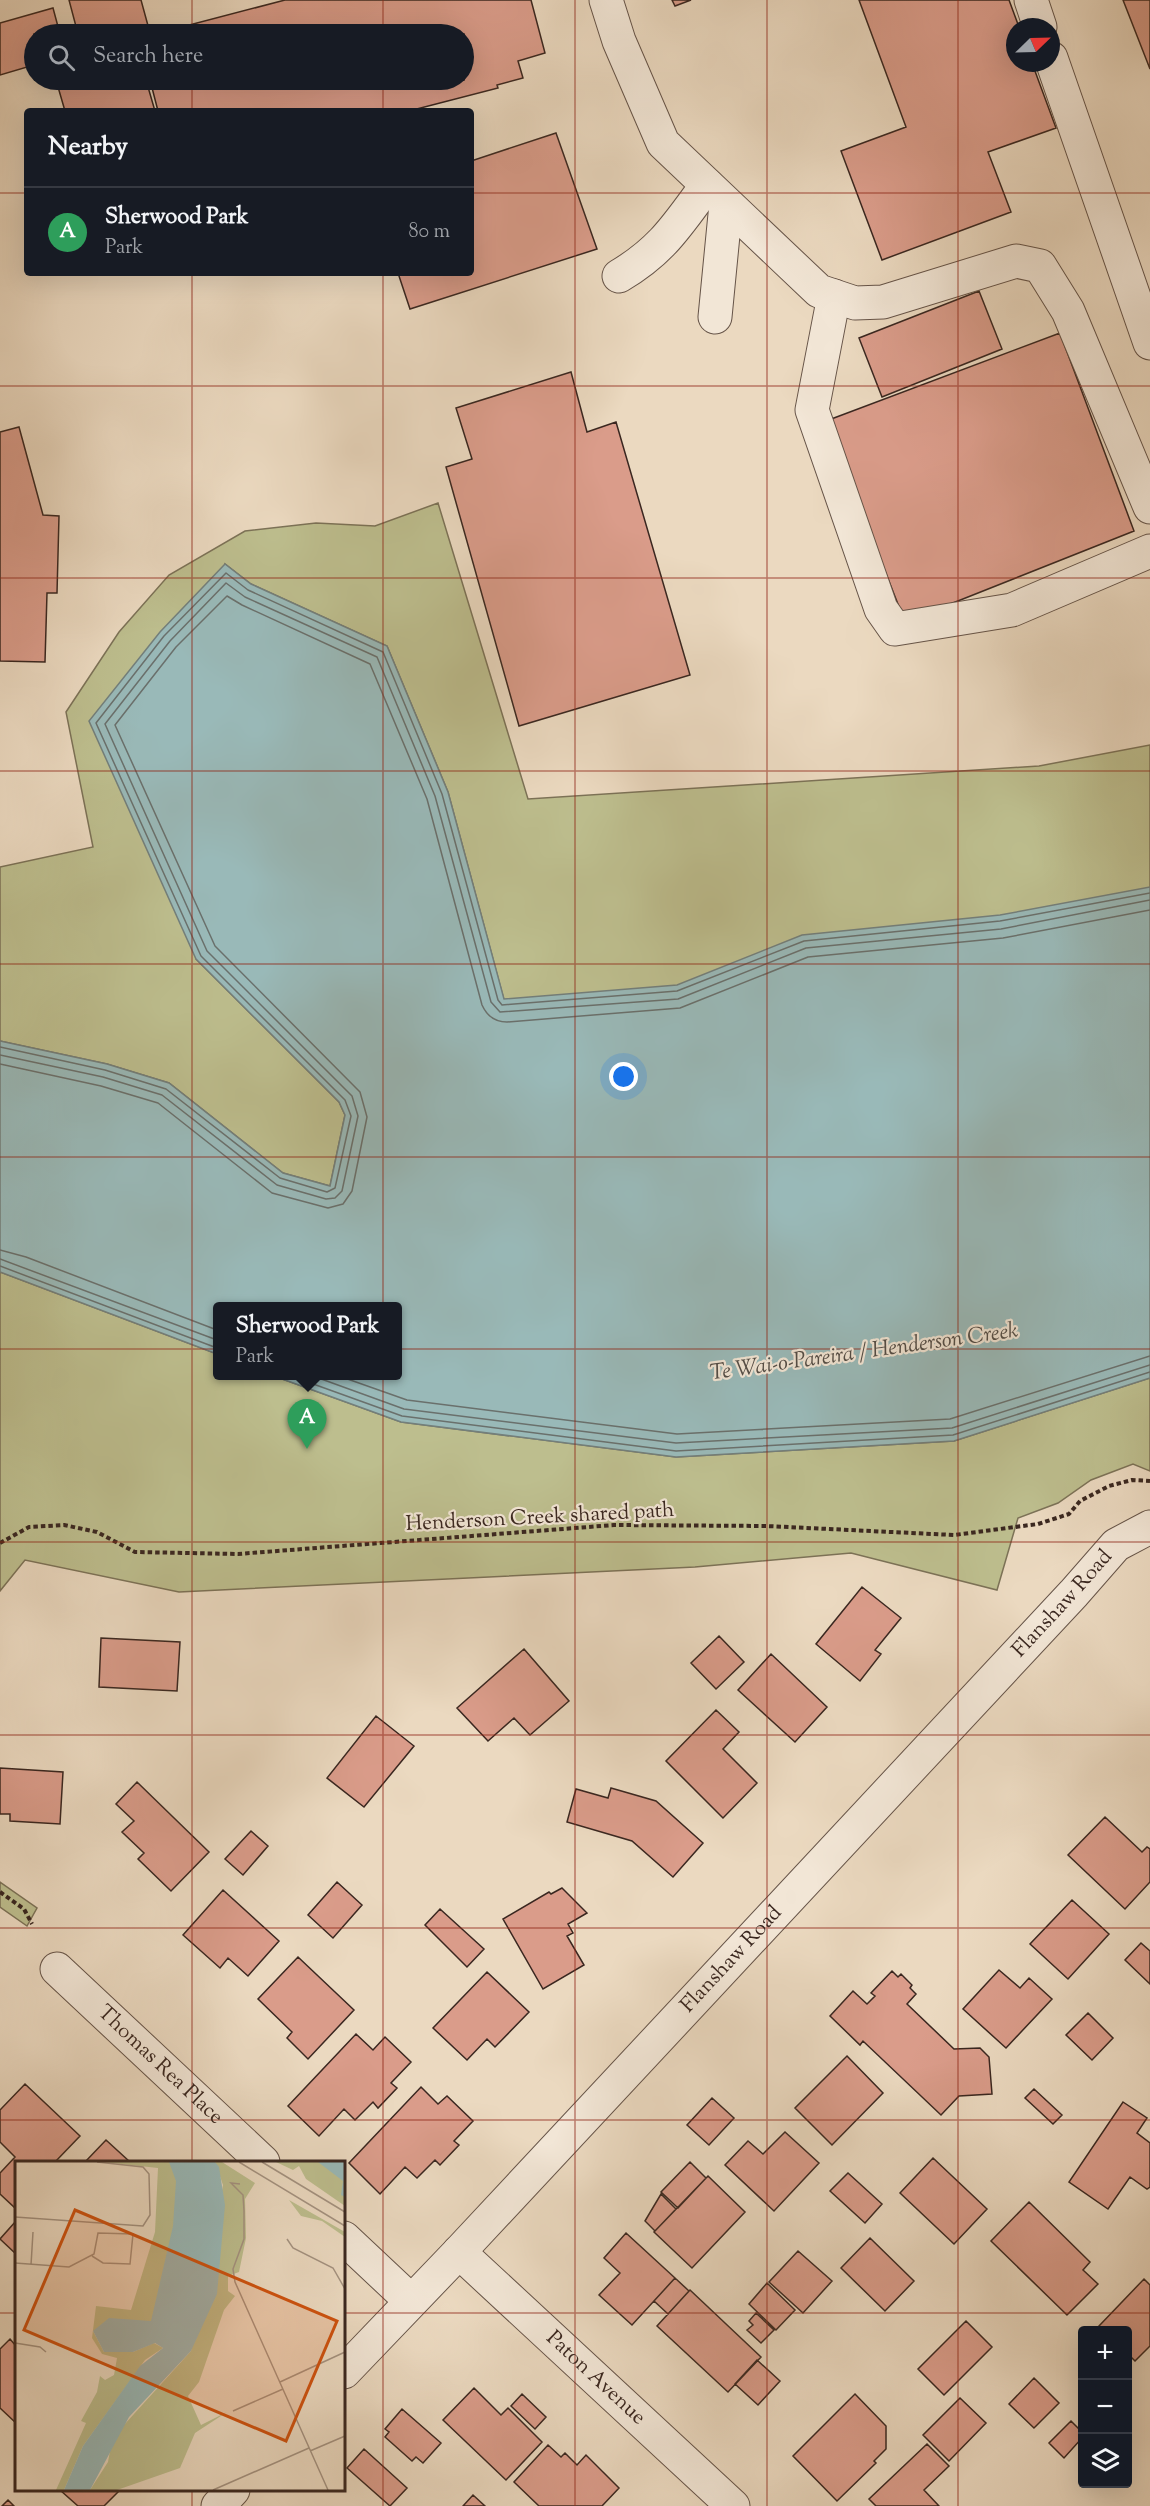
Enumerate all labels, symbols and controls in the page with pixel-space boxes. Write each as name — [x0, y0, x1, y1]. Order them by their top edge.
north arrow — [1006, 18, 1060, 72]
search box — [24, 24, 474, 90]
icon: search — [45, 41, 78, 74]
text: Search here — [93, 41, 203, 73]
text: Nearby — [48, 129, 128, 166]
text: Sherwood Park — [105, 202, 248, 234]
text: A — [59, 218, 76, 247]
text: 80 m — [409, 218, 450, 247]
text: Park — [105, 234, 143, 263]
your location — [609, 1062, 638, 1091]
popup — [213, 1302, 402, 1380]
text: Sherwood Park — [236, 1311, 379, 1343]
water label: Te Wai-o-Pareira / Henderson Creek — [708, 1316, 1020, 1390]
text: Park — [236, 1343, 274, 1372]
pin: A — [288, 1400, 326, 1449]
street label: Henderson Creek shared path — [405, 1496, 675, 1540]
street label: Flanshaw Road — [1006, 1543, 1120, 1665]
street label: Flanshaw Road — [674, 1899, 790, 2020]
street label: Thomas Rea Place — [90, 1999, 230, 2132]
inset map — [15, 2161, 345, 2491]
street label: Paton Avenue — [539, 2324, 652, 2433]
map controls — [1078, 2326, 1132, 2488]
button: + — [1078, 2326, 1132, 2380]
button: − — [1078, 2380, 1132, 2434]
button: layers — [1078, 2434, 1132, 2488]

